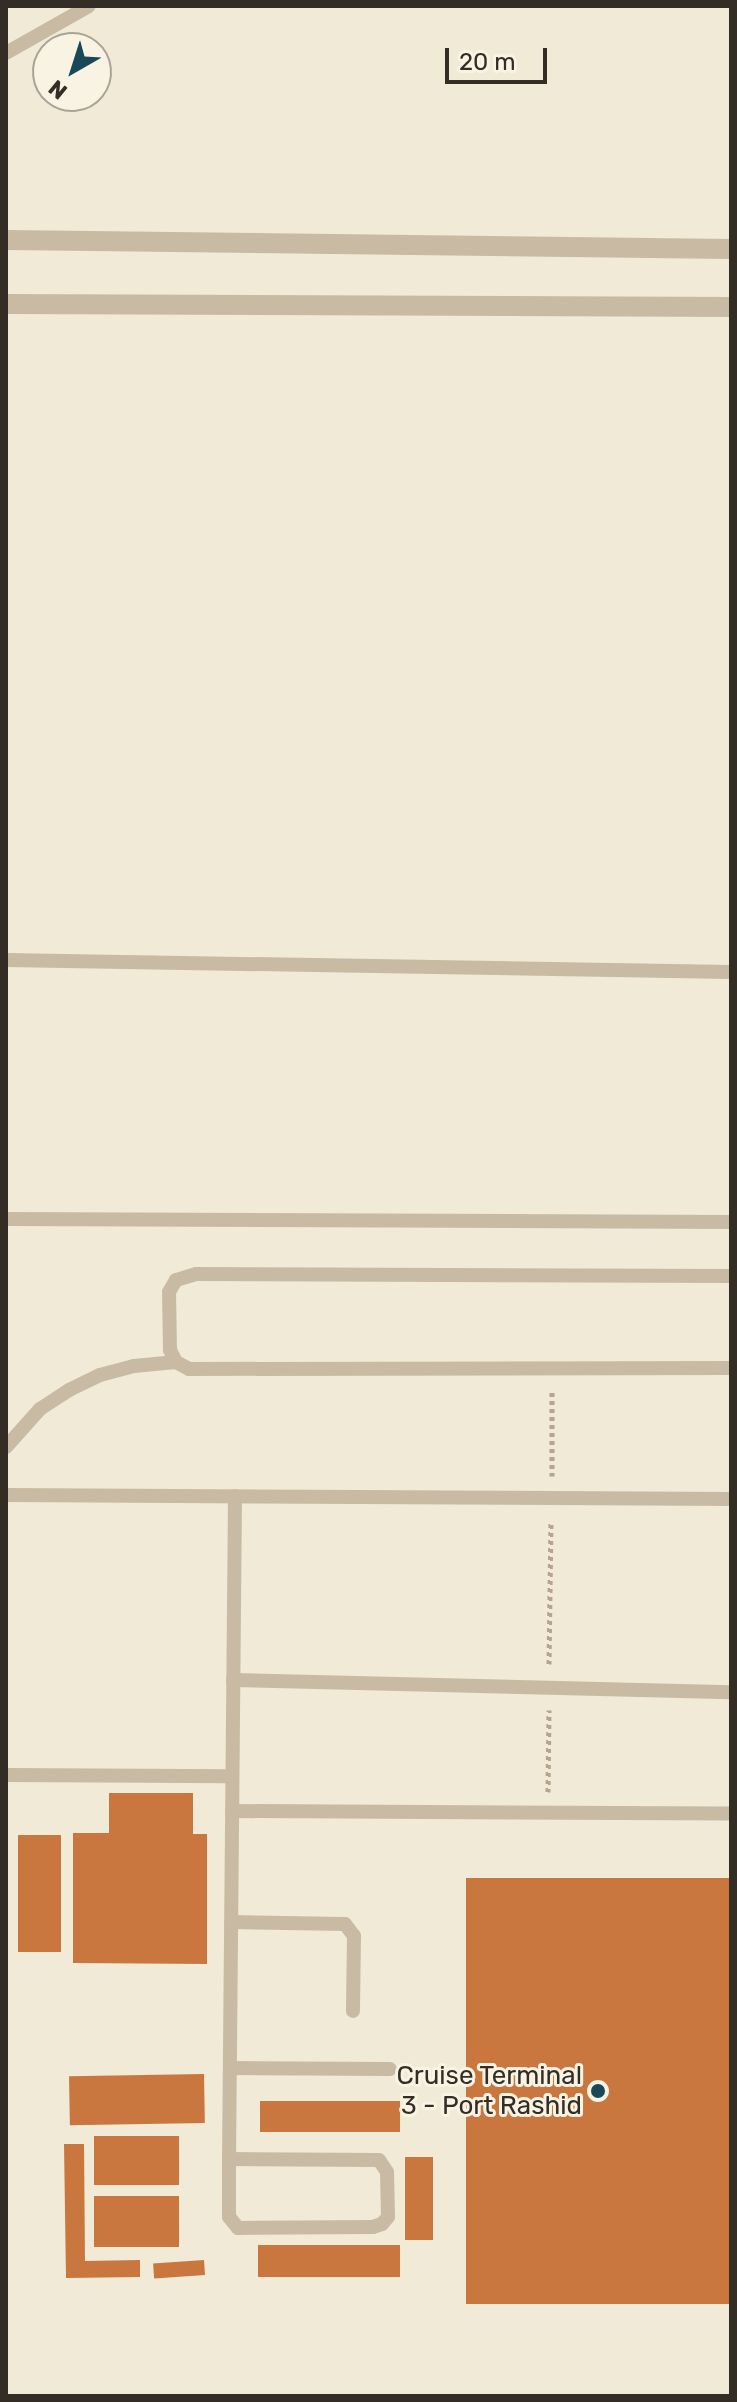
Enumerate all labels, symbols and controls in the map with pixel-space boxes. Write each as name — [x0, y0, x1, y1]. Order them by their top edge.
north arrow — [32, 32, 112, 112]
scale bar — [449, 32, 551, 82]
text: 20 m — [459, 48, 516, 76]
text: N — [43, 74, 72, 105]
place label: Cruise Terminal 3 - Port Rashid — [396, 2060, 582, 2122]
marker: Cruise Terminal 3 - Port Rashid — [589, 2082, 607, 2100]

